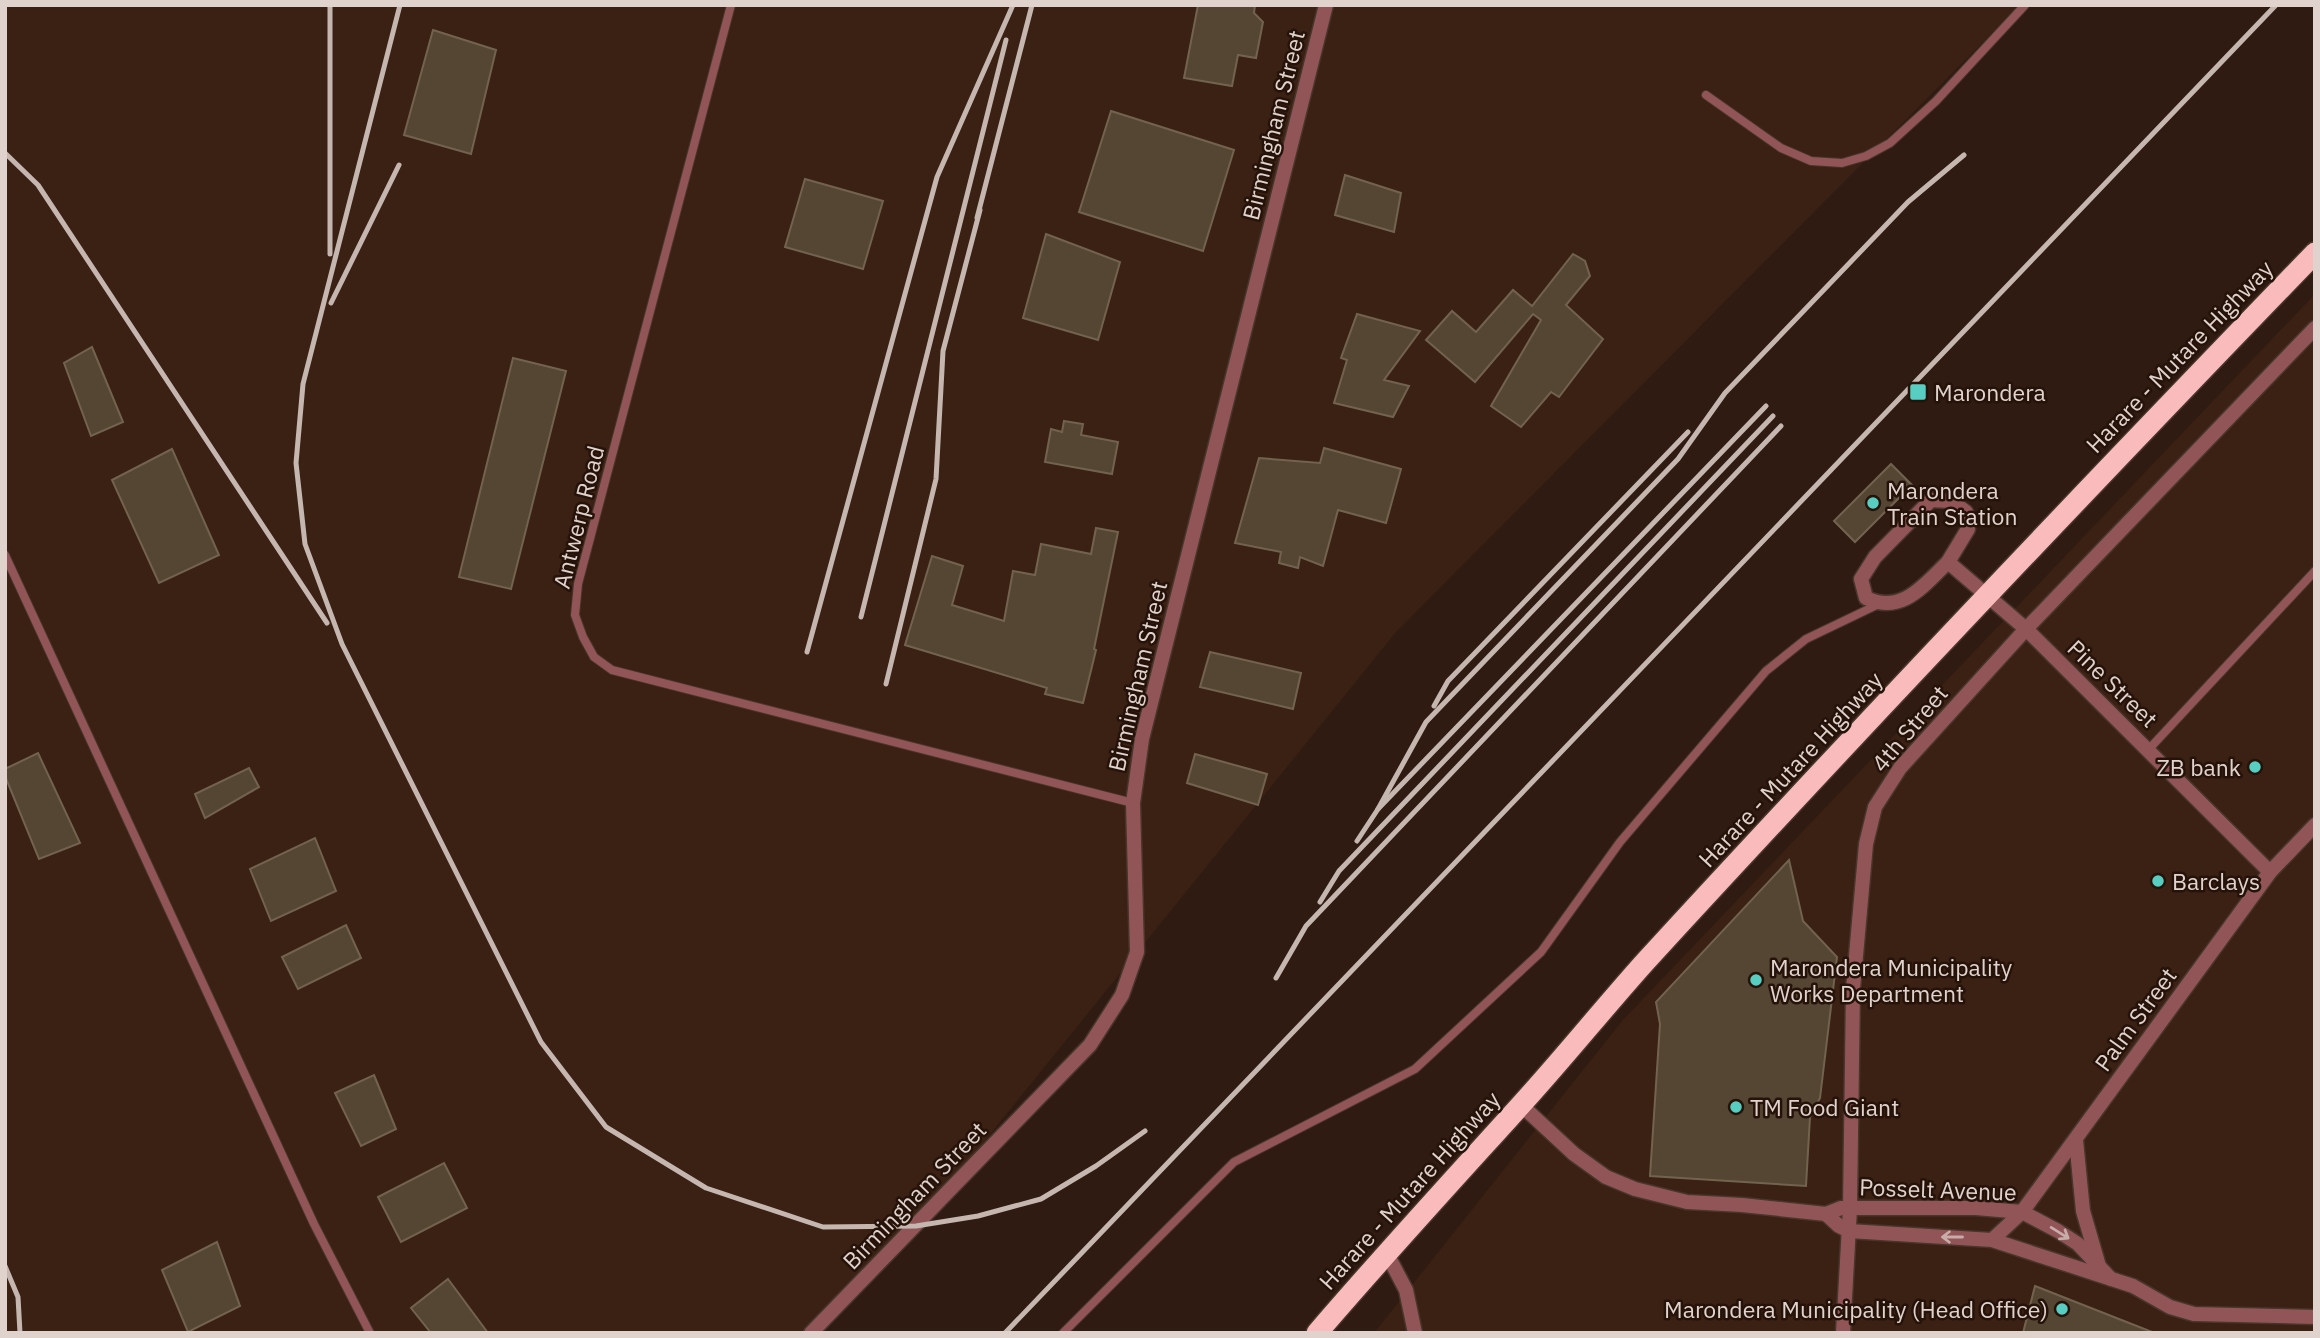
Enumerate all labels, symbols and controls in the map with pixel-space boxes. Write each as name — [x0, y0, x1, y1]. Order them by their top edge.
street label: Birmingham Street — [1235, 27, 1311, 223]
street label: Harare - Mutare Highway — [2079, 253, 2279, 459]
place label: Marondera — [1934, 377, 2046, 407]
marker: Marondera — [1908, 382, 1928, 402]
street label: Antwerp Road — [546, 442, 610, 592]
place label: Marondera Train Station — [1887, 475, 2017, 531]
marker: Marondera Train Station — [1865, 495, 1881, 511]
street label: Birmingham Street — [1101, 578, 1173, 774]
street label: Pine Street — [2062, 633, 2164, 733]
street label: Harare - Mutare Highway — [1691, 664, 1889, 873]
street label: 4th Street — [1864, 679, 1954, 777]
place label: ZB bank — [2156, 752, 2241, 782]
marker: ZB bank — [2247, 759, 2263, 775]
place label: Barclays — [2172, 866, 2260, 896]
marker: Barclays — [2150, 873, 2166, 889]
place label: Marondera Municipality Works Department — [1770, 952, 2013, 1008]
street label: Palm Street — [2087, 961, 2183, 1077]
marker: Marondera Municipality Works Department — [1748, 972, 1764, 988]
street label: Harare - Mutare Highway — [1312, 1084, 1506, 1295]
place label: TM Food Giant — [1750, 1092, 1899, 1122]
marker: TM Food Giant — [1728, 1099, 1744, 1115]
street label: Birmingham Street — [836, 1115, 992, 1275]
street label: Posselt Avenue — [1859, 1171, 2017, 1207]
one-way arrow — [2049, 1226, 2069, 1240]
one-way arrow — [1940, 1230, 1963, 1244]
place label: Marondera Municipality (Head Office) — [1664, 1294, 2048, 1324]
marker: Marondera Municipality (Head Office) — [2054, 1301, 2070, 1317]

